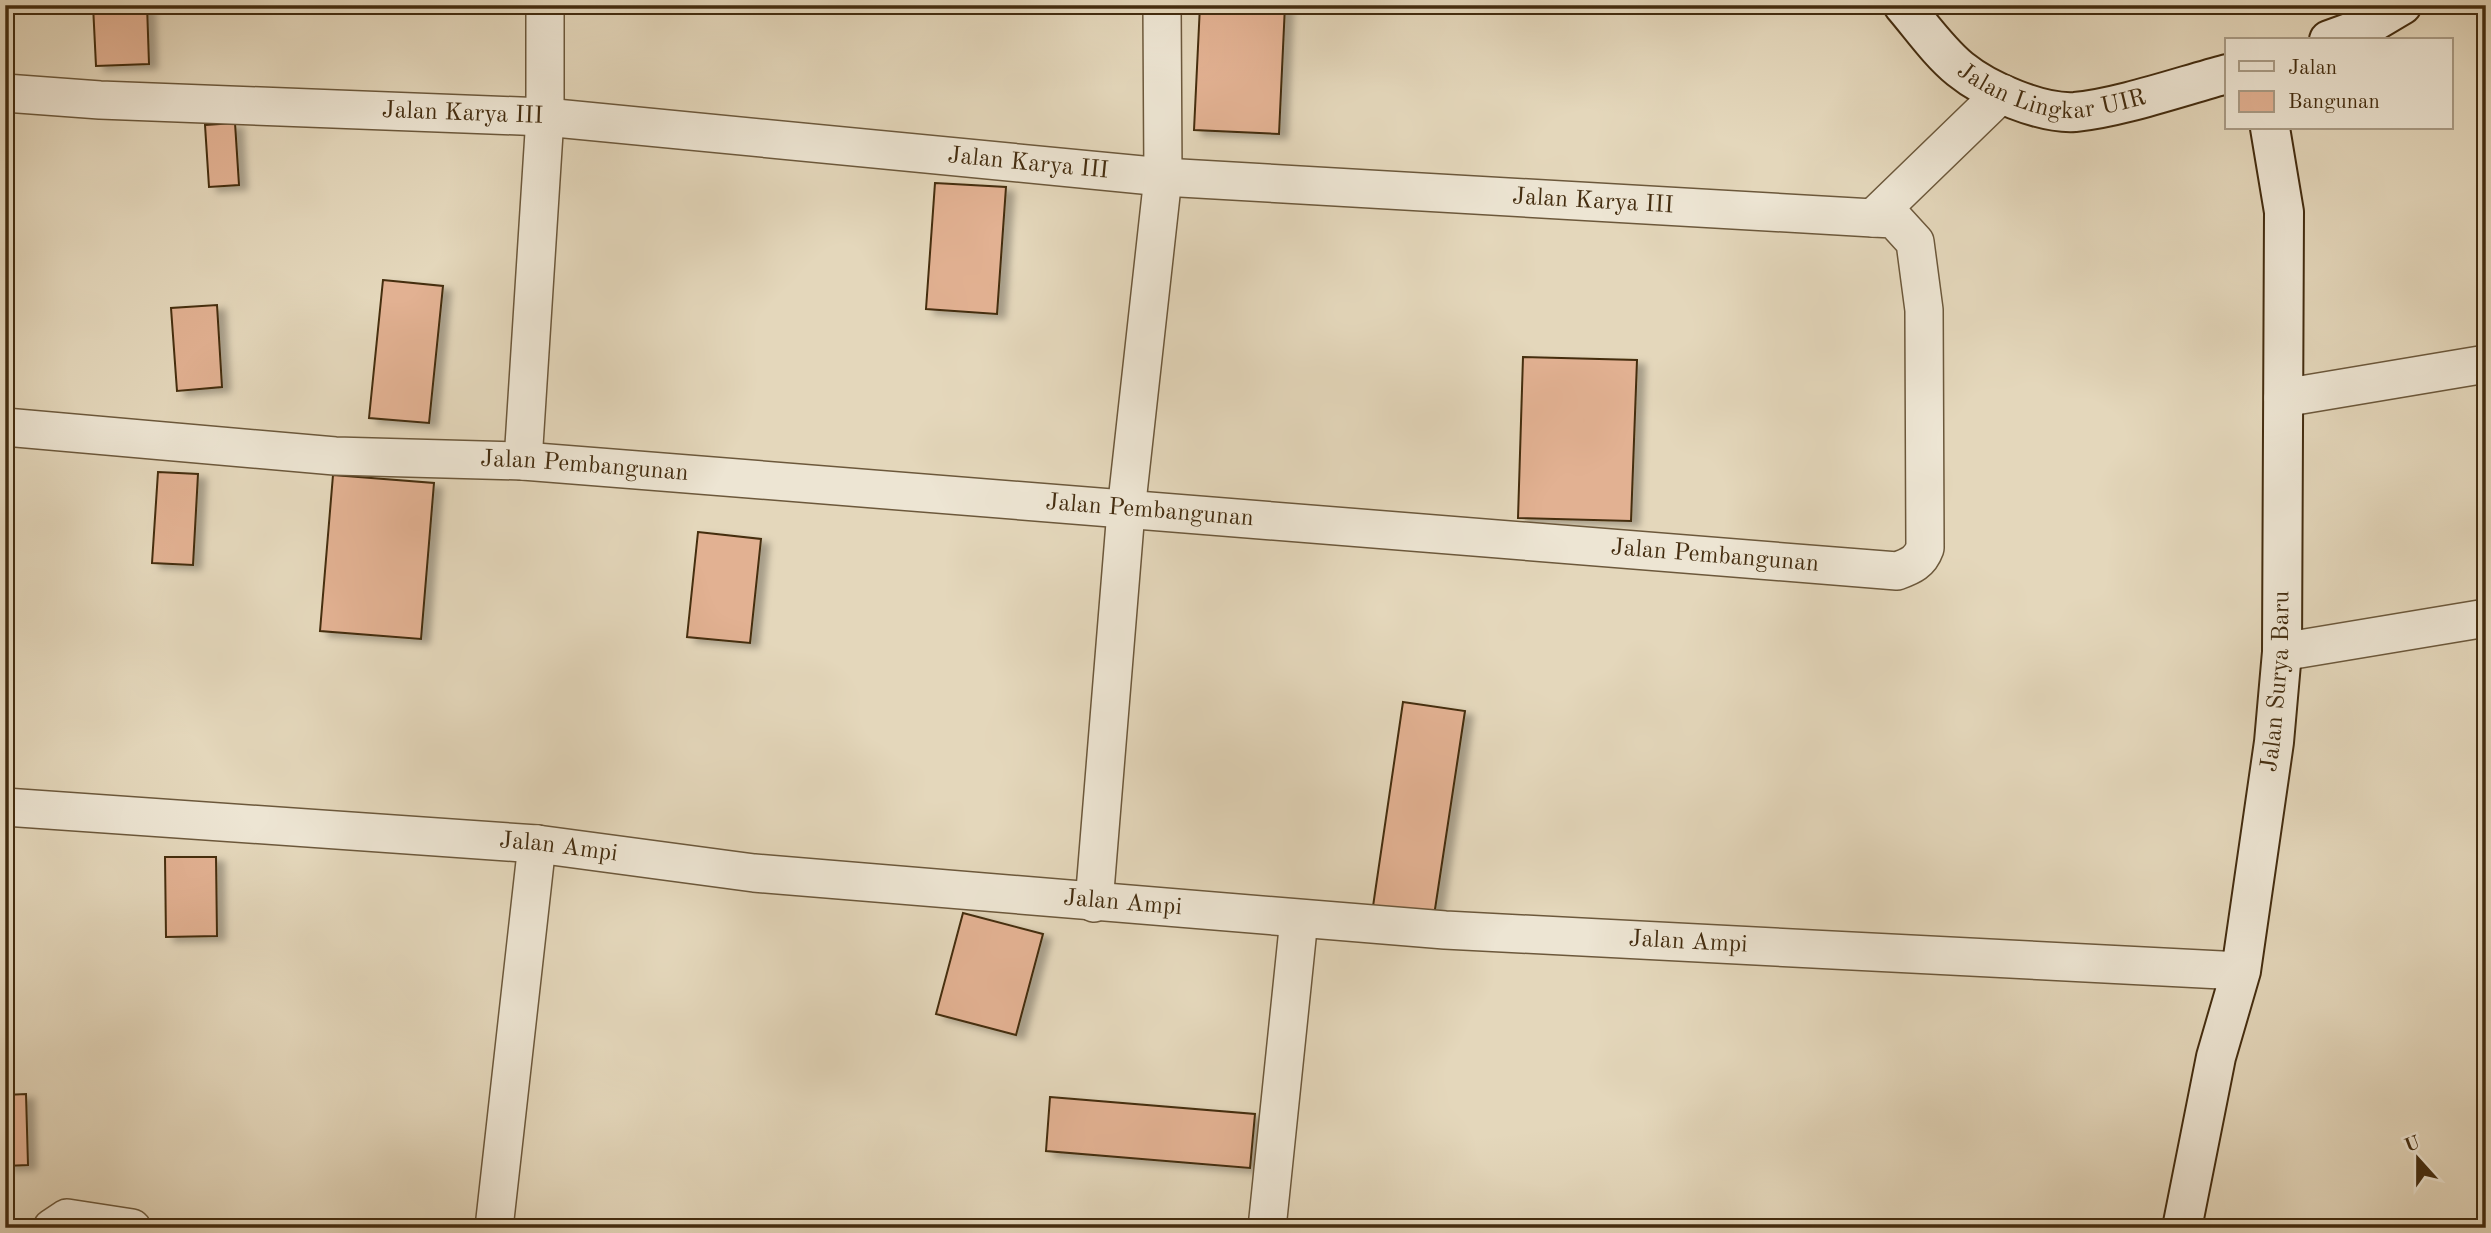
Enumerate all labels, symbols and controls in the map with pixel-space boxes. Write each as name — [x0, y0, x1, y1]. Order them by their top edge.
legend — [2225, 38, 2452, 130]
text: Jalan — [2288, 58, 2337, 79]
street label: Jalan Lingkar UIR — [1952, 59, 2149, 124]
text: Bangunan — [2288, 92, 2380, 113]
street label: Jalan Karya III — [381, 99, 544, 129]
street label: Jalan Karya III — [947, 144, 1110, 184]
street label: Jalan Karya III — [1511, 185, 1674, 218]
street label: Jalan Pembangunan — [480, 448, 690, 486]
street label: Jalan Pembangunan — [1045, 491, 1255, 531]
street label: Jalan Pembangunan — [1610, 536, 1820, 577]
street label: Jalan Surya Baru — [2258, 590, 2294, 774]
street label: Jalan Ampi — [498, 829, 619, 867]
street label: Jalan Ampi — [1062, 887, 1183, 920]
street label: Jalan Ampi — [1628, 927, 1748, 958]
north arrow — [2382, 1124, 2452, 1194]
text: U — [2402, 1134, 2423, 1157]

